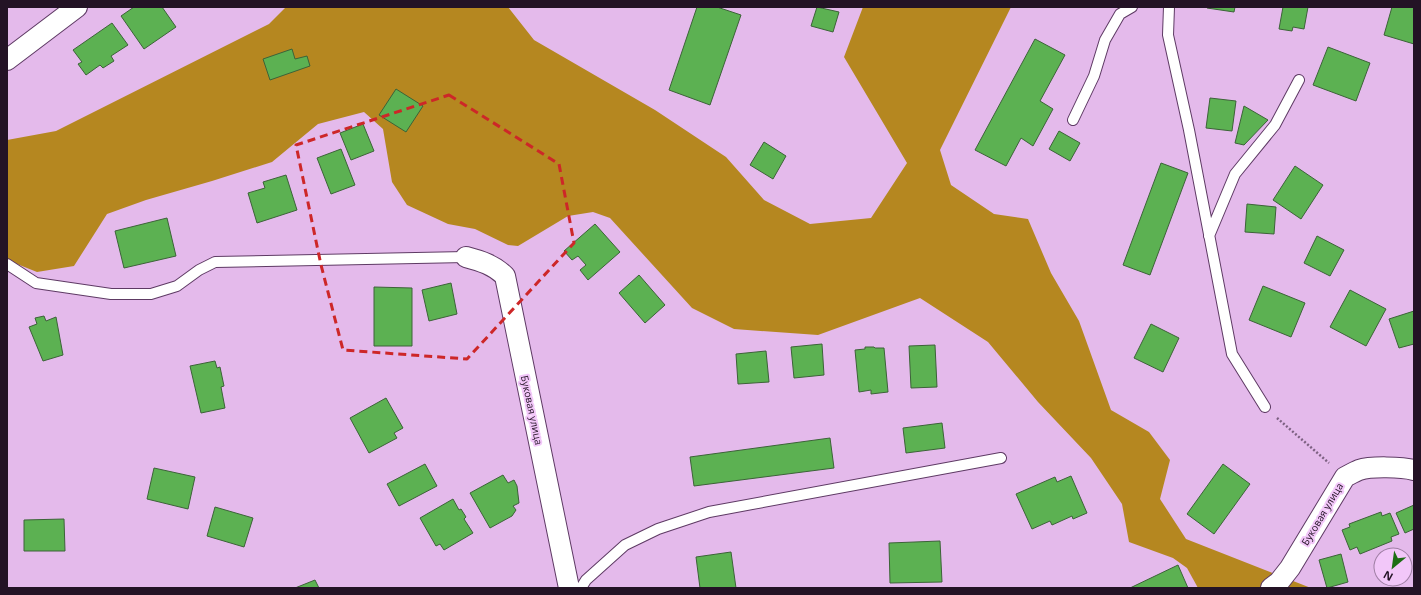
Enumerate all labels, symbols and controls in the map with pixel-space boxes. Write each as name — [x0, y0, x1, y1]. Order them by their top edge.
street label: Буковая улица — [518, 374, 546, 446]
street label: Буковая улица — [1298, 480, 1346, 548]
north arrow — [1373, 547, 1413, 587]
text: N — [1380, 567, 1395, 585]

